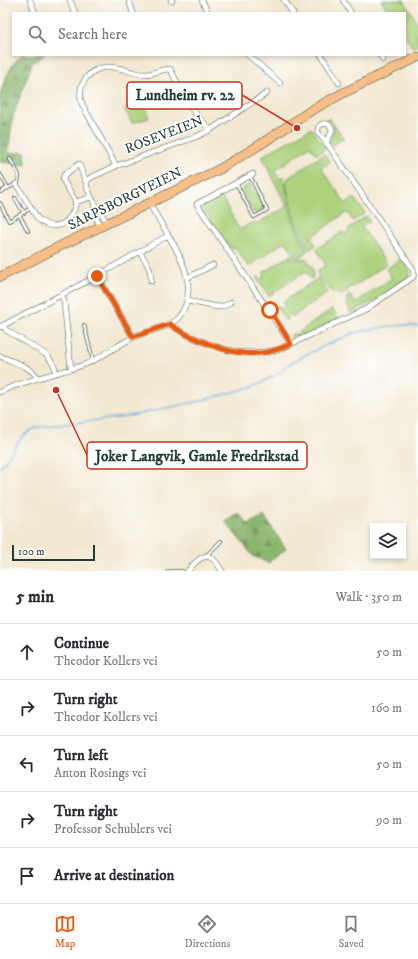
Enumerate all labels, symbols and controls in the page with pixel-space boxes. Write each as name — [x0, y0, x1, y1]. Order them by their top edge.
search box — [12, 12, 406, 56]
icon: search — [26, 23, 48, 45]
text: Search here — [58, 25, 127, 44]
callout: Lundheim rv. 22 — [127, 82, 242, 109]
text: Lundheim rv. 22 — [135, 86, 235, 105]
street label: ROSEVEIEN — [122, 112, 206, 158]
street label: SARPSBORGVEIEN — [65, 163, 185, 234]
route end — [88, 267, 106, 285]
route start — [261, 301, 279, 319]
callout: Joker Langvik, Gamle Fredrikstad — [87, 442, 307, 469]
text: Joker Langvik, Gamle Fredrikstad — [93, 447, 299, 466]
map controls — [370, 523, 406, 559]
button: layers — [370, 523, 406, 559]
scale bar — [12, 543, 95, 562]
text: 100 m — [18, 545, 44, 559]
text: 5 min — [16, 586, 54, 608]
text: Walk · 350 m — [335, 589, 402, 605]
text: Continue — [54, 634, 109, 653]
icon: ahead — [16, 641, 38, 663]
text: 50 m — [376, 644, 402, 660]
text: Theodor Kollers vei — [54, 653, 158, 669]
text: Turn right — [54, 690, 117, 709]
icon: right — [16, 697, 38, 719]
text: 160 m — [371, 700, 402, 716]
text: Theodor Kollers vei — [54, 709, 158, 725]
text: Turn left — [54, 746, 108, 765]
icon: left — [16, 753, 38, 775]
text: 50 m — [376, 756, 402, 772]
text: Anton Rosings vei — [54, 765, 146, 781]
text: Turn right — [54, 802, 117, 821]
icon: right — [16, 809, 38, 831]
text: 90 m — [376, 812, 402, 828]
text: Professor Schublers vei — [54, 821, 172, 837]
icon: arrive — [16, 865, 38, 887]
text: Arrive at destination — [54, 866, 174, 885]
tab: Map — [54, 913, 76, 951]
tab: Directions — [185, 913, 230, 951]
tab: Saved — [339, 913, 364, 951]

